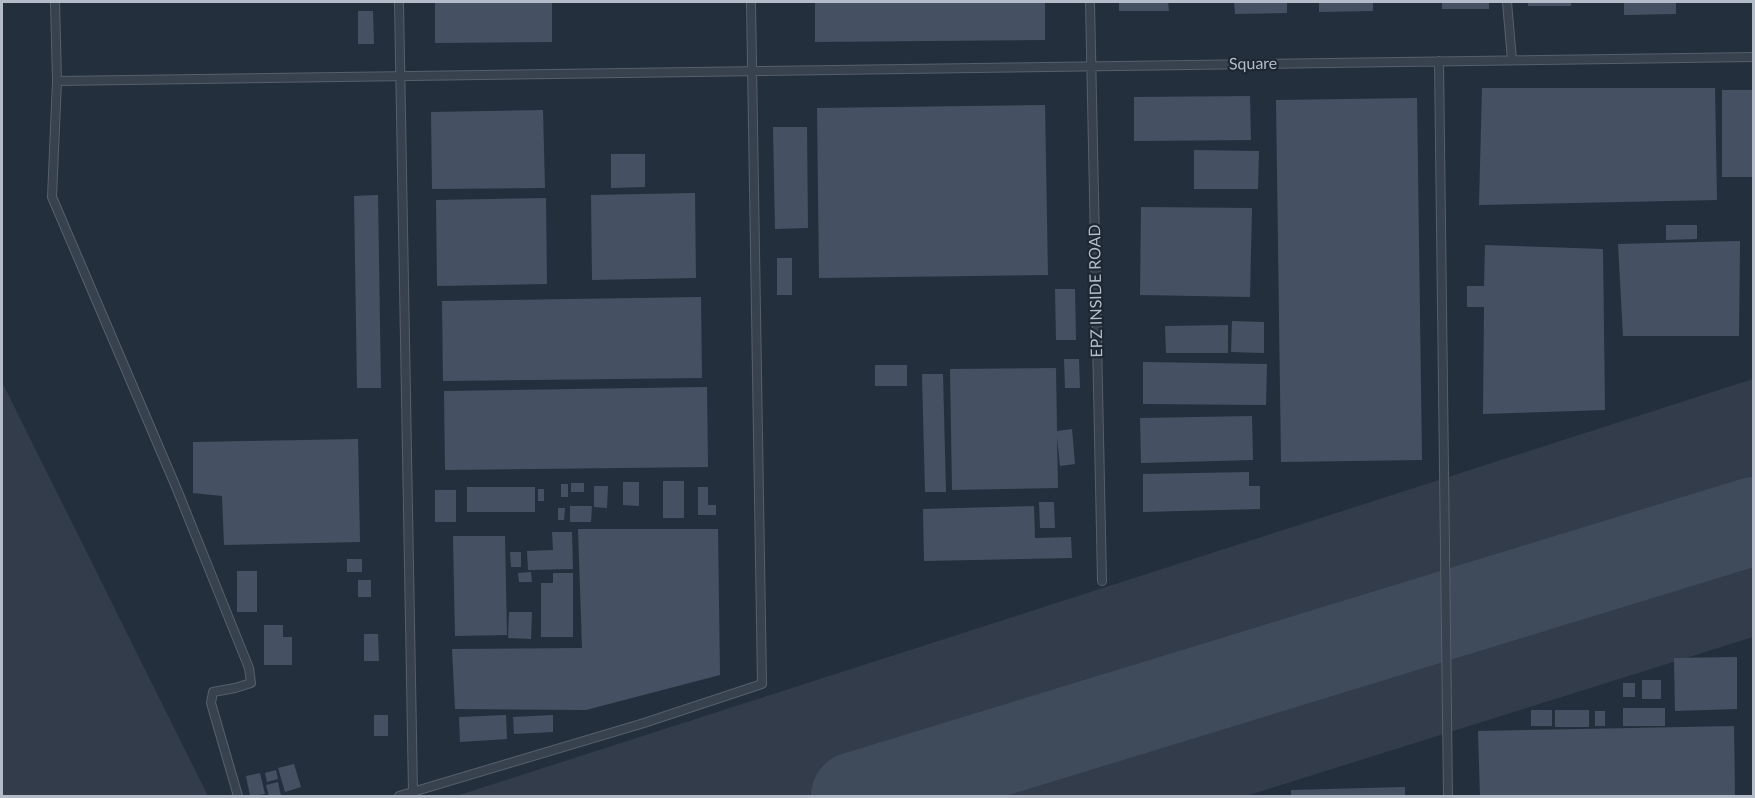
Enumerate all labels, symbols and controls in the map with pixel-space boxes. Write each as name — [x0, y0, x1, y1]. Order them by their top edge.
street label: Square — [1229, 54, 1277, 74]
street label: EPZ INSIDE ROAD — [1085, 224, 1107, 358]

